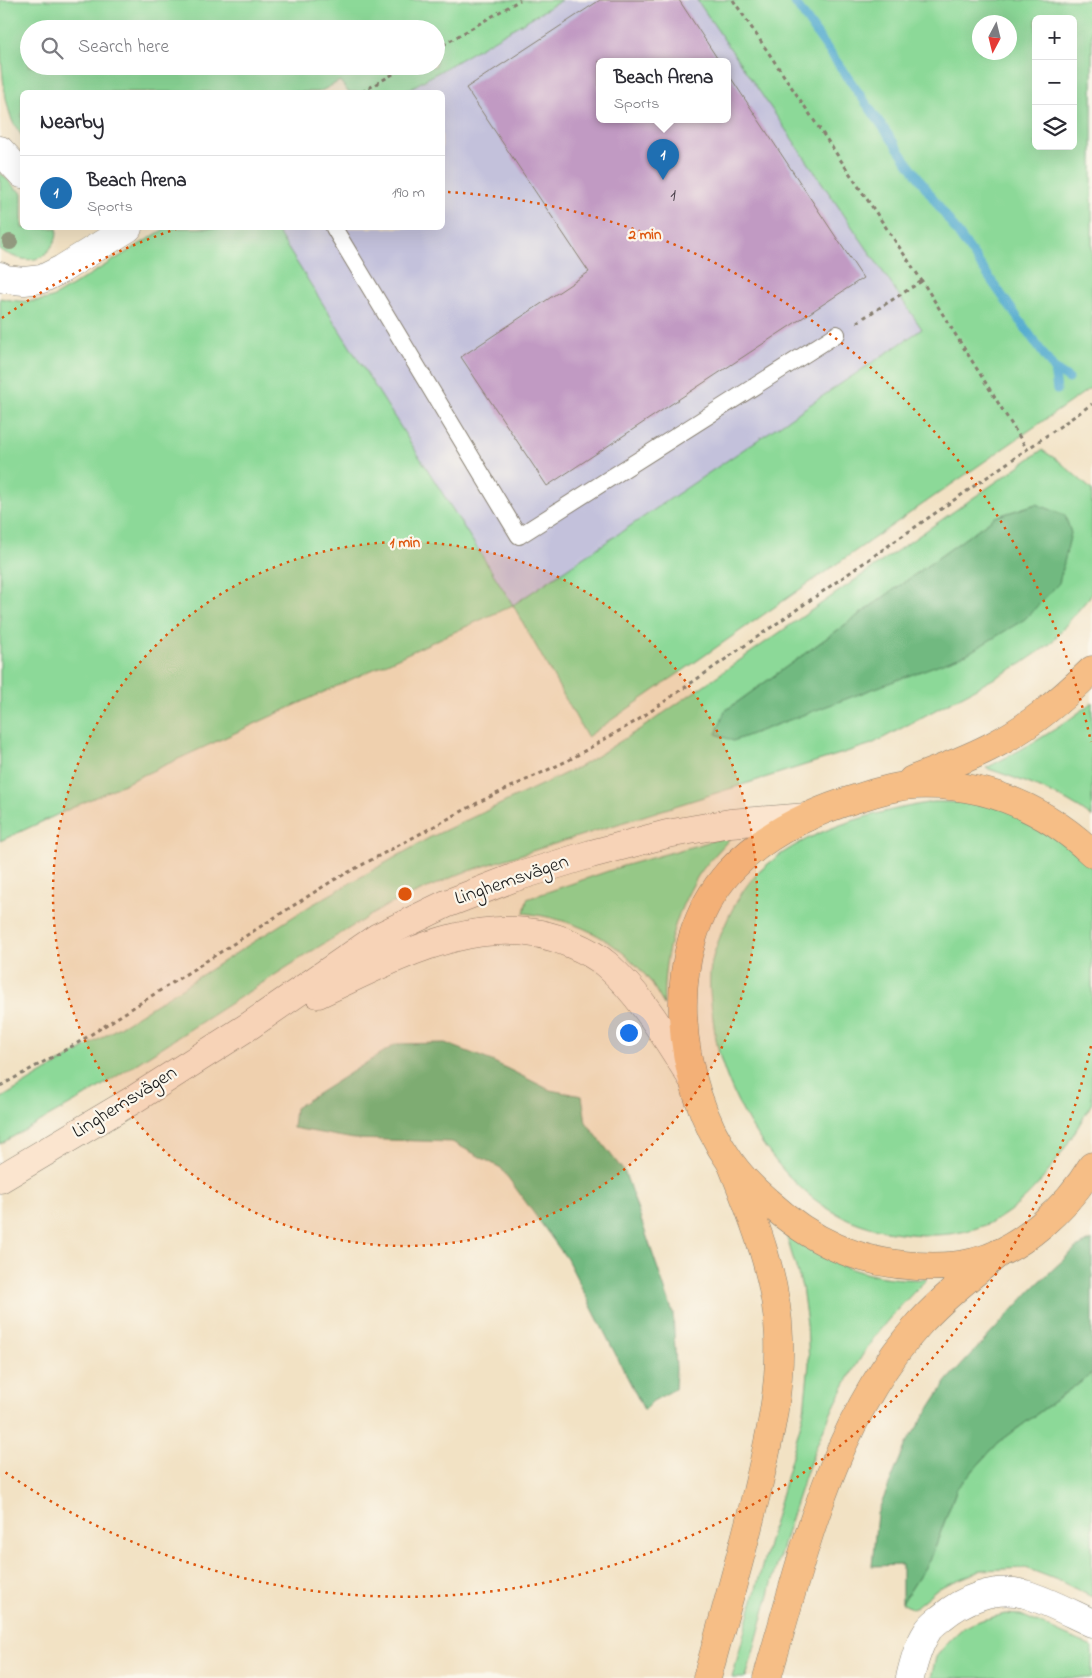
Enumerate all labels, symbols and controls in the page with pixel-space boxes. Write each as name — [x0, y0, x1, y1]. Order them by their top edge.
north arrow — [972, 15, 1017, 60]
map controls — [1032, 15, 1077, 150]
button: + — [1032, 15, 1077, 60]
search box — [20, 20, 445, 75]
icon: search — [38, 34, 66, 62]
text: Search here — [78, 34, 169, 61]
popup — [596, 58, 731, 123]
button: − — [1032, 60, 1077, 105]
text: Beach Arena — [614, 65, 713, 92]
text: Sports — [614, 92, 660, 116]
button: layers — [1032, 105, 1077, 150]
text: Nearby — [40, 108, 104, 138]
pin: 1 — [647, 139, 679, 180]
text: Beach Arena — [87, 168, 187, 195]
text: 1 — [53, 181, 59, 205]
text: 190 m — [392, 181, 425, 205]
house number: 1 — [670, 183, 676, 209]
text: Sports — [87, 195, 133, 219]
text: 2 min — [628, 224, 662, 246]
text: 1 min — [390, 532, 421, 554]
street label: Linghemsvägen — [451, 848, 573, 915]
centre of rings — [396, 885, 414, 903]
your location — [616, 1020, 642, 1046]
street label: Linghemsvägen — [67, 1059, 184, 1148]

